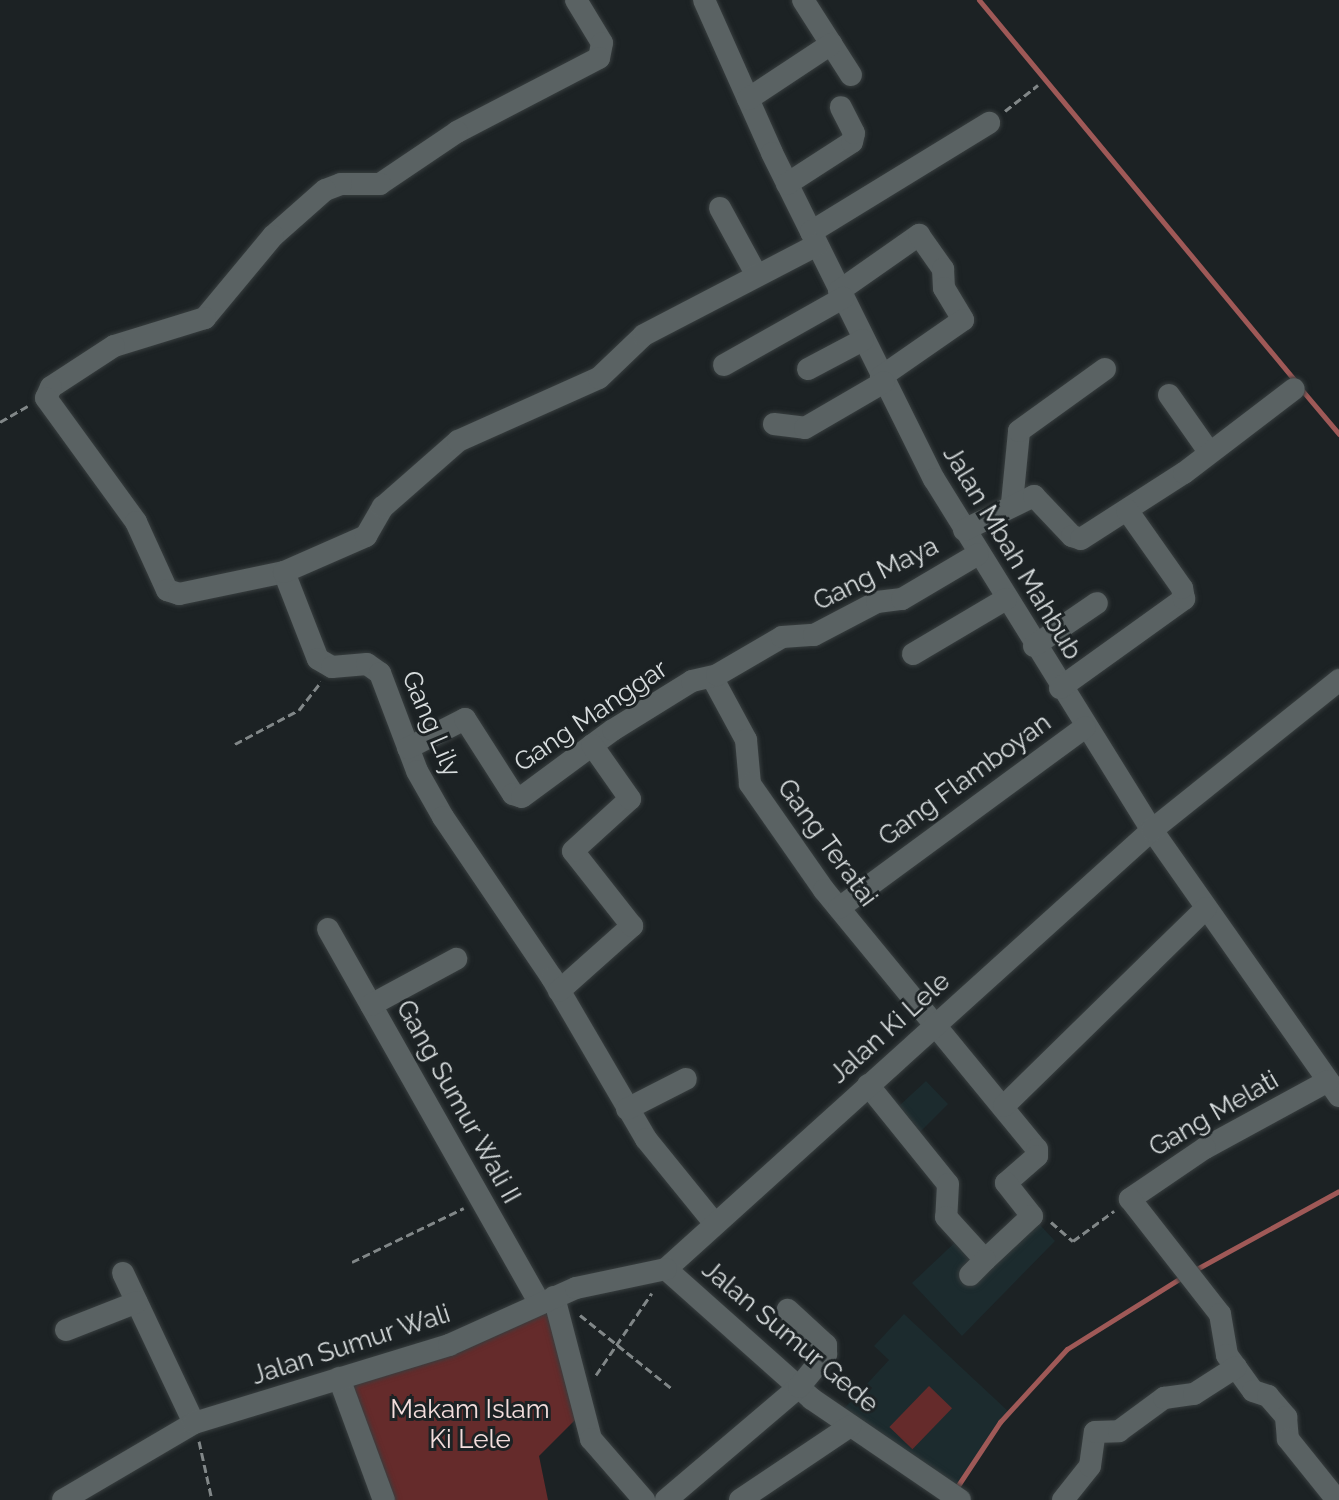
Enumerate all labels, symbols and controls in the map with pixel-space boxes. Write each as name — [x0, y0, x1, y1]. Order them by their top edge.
street label: Jalan Mbah Mahbub — [936, 440, 1088, 666]
street label: Gang Maya — [809, 530, 943, 618]
street label: Gang Manggar — [508, 653, 674, 779]
street label: Gang Lily — [395, 666, 467, 782]
street label: Gang Flamboyan — [873, 707, 1057, 853]
street label: Gang Teratai — [770, 773, 884, 913]
street label: Jalan Ki Lele — [823, 966, 957, 1090]
street label: Gang Sumur Wali II — [389, 994, 527, 1210]
street label: Gang Melati — [1144, 1064, 1284, 1164]
street label: Jalan Sumur Gede — [695, 1254, 885, 1420]
street label: Jalan Sumur Wali — [247, 1298, 455, 1392]
park label: Makam Islam Ki Lele — [390, 1394, 550, 1456]

